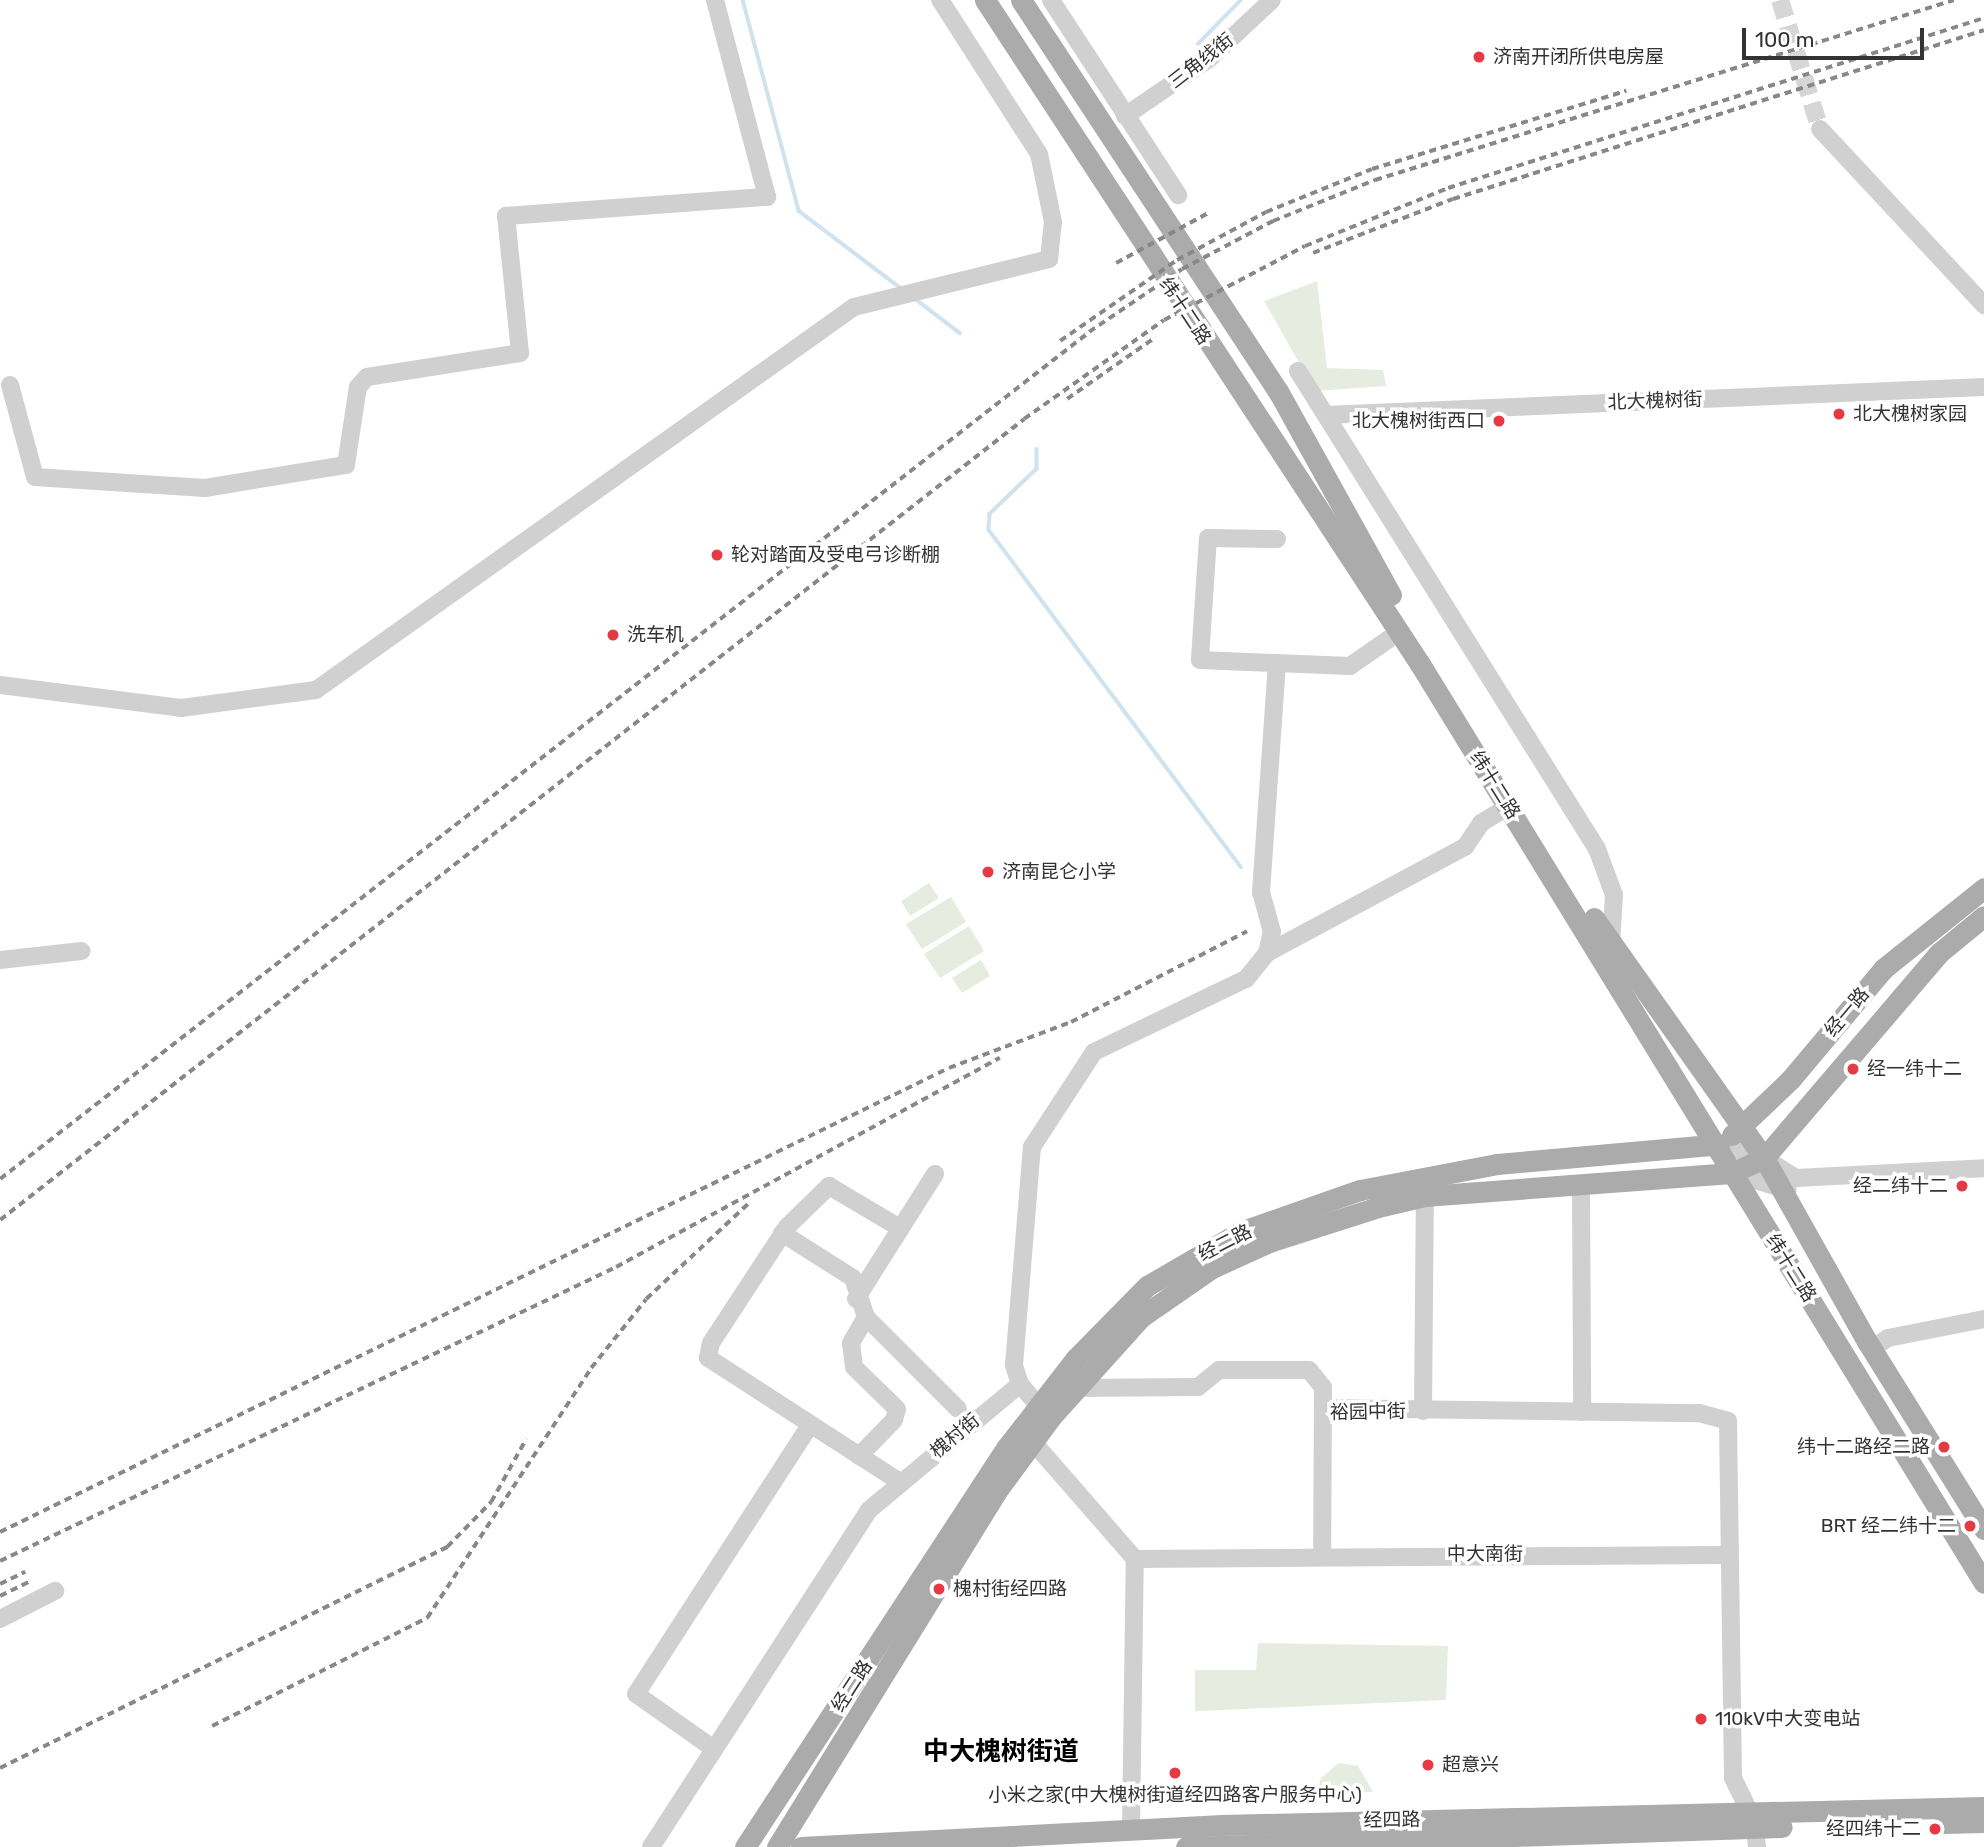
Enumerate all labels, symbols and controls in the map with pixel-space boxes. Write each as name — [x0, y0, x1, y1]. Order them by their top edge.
scale bar — [1746, 14, 1928, 58]
text: 100 m — [1755, 27, 1814, 52]
street label: 三角线街 — [1164, 29, 1238, 93]
place label: 济南开闭所供电房屋 — [1493, 46, 1664, 68]
marker: 济南开闭所供电房屋 — [1471, 49, 1487, 65]
street label: 纬十二路 — [1154, 273, 1216, 349]
street label: 北大槐树街 — [1607, 388, 1703, 414]
place label: 北大槐树家园 — [1853, 403, 1967, 425]
marker: 北大槐树家园 — [1831, 406, 1847, 422]
place label: 北大槐树街西口 — [1352, 410, 1485, 432]
marker: 北大槐树街西口 — [1491, 413, 1507, 429]
place label: 轮对踏面及受电弓诊断棚 — [731, 544, 940, 566]
marker: 轮对踏面及受电弓诊断棚 — [709, 547, 725, 563]
place label: 洗车机 — [627, 624, 684, 646]
marker: 洗车机 — [605, 627, 621, 643]
street label: 纬十二路 — [1465, 747, 1525, 823]
place label: 济南昆仑小学 — [1002, 861, 1116, 883]
marker: 济南昆仑小学 — [980, 864, 996, 880]
street label: 经一路 — [1820, 983, 1874, 1041]
place label: 经一纬十二 — [1867, 1058, 1962, 1080]
marker: 经一纬十二 — [1845, 1061, 1861, 1077]
place label: 经二纬十二 — [1853, 1175, 1948, 1197]
marker: 经二纬十二 — [1954, 1178, 1970, 1194]
street label: 经二路 — [1194, 1220, 1256, 1266]
street label: 纬十二路 — [1761, 1230, 1821, 1306]
street label: 裕园中街 — [1330, 1400, 1406, 1424]
street label: 槐村街 — [926, 1409, 984, 1463]
place label: 纬十二路经二路 — [1797, 1436, 1930, 1458]
marker: 纬十二路经二路 — [1936, 1439, 1952, 1455]
place label: BRT 经二纬十二 — [1820, 1515, 1956, 1537]
marker: BRT 经二纬十二 — [1962, 1518, 1978, 1534]
street label: 中大南街 — [1447, 1543, 1523, 1565]
place label: 槐村街经四路 — [953, 1578, 1067, 1600]
marker: 槐村街经四路 — [931, 1581, 947, 1597]
street label: 经二路 — [827, 1656, 877, 1716]
place label: 110kV中大变电站 — [1715, 1708, 1860, 1730]
marker: 110kV中大变电站 — [1693, 1711, 1709, 1727]
district label: 中大槐树街道 — [923, 1736, 1079, 1768]
place label: 超意兴 — [1442, 1754, 1499, 1776]
marker: 超意兴 — [1420, 1757, 1436, 1773]
marker: 小米之家(中大槐树街道经四路客户服务中心) — [1167, 1765, 1183, 1781]
place label: 小米之家(中大槐树街道经四路客户服务中心) — [988, 1784, 1362, 1806]
street label: 经四路 — [1363, 1808, 1421, 1832]
place label: 经四纬十二 — [1826, 1818, 1921, 1840]
marker: 经四纬十二 — [1927, 1821, 1943, 1837]

